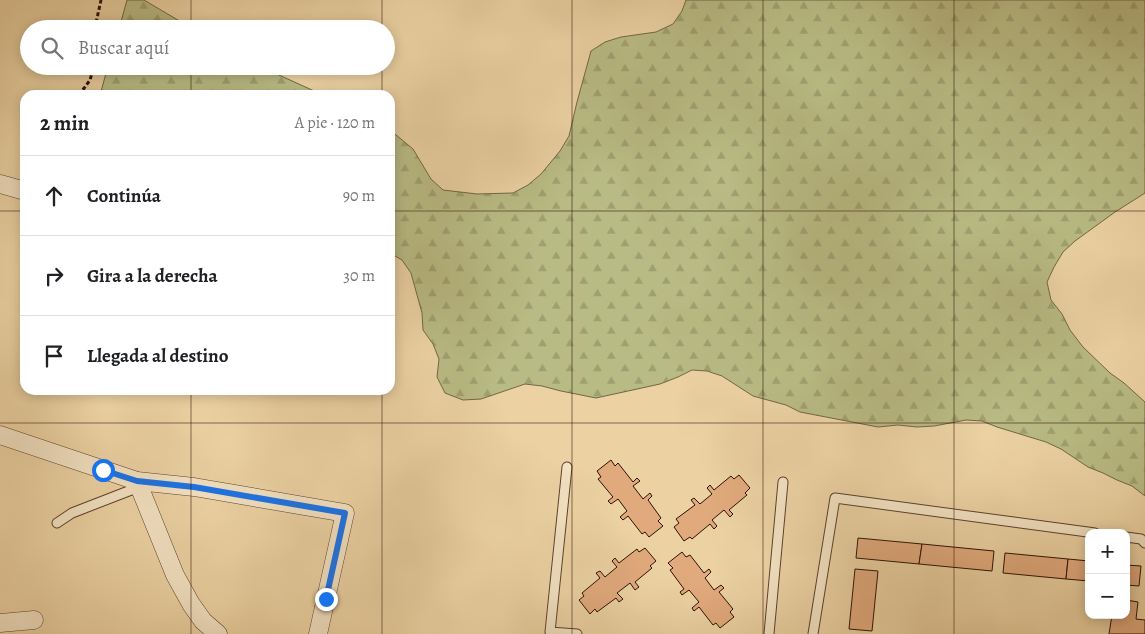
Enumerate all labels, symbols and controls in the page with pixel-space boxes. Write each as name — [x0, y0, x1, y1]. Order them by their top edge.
search box — [20, 20, 395, 75]
icon: search — [38, 34, 66, 62]
text: Buscar aquí — [78, 35, 169, 61]
text: 2 min — [40, 109, 89, 137]
text: A pie · 120 m — [295, 112, 375, 134]
icon: ahead — [40, 182, 68, 210]
text: Continúa — [87, 183, 161, 209]
text: 90 m — [343, 185, 375, 207]
icon: right — [40, 262, 68, 290]
text: Gira a la derecha — [87, 263, 218, 289]
text: 30 m — [343, 265, 375, 287]
icon: arrive — [40, 342, 68, 370]
text: Llegada al destino — [87, 343, 229, 369]
route start — [92, 459, 115, 482]
map controls — [1085, 529, 1130, 619]
button: + — [1085, 529, 1130, 574]
button: − — [1085, 574, 1130, 619]
route end — [315, 588, 338, 611]

